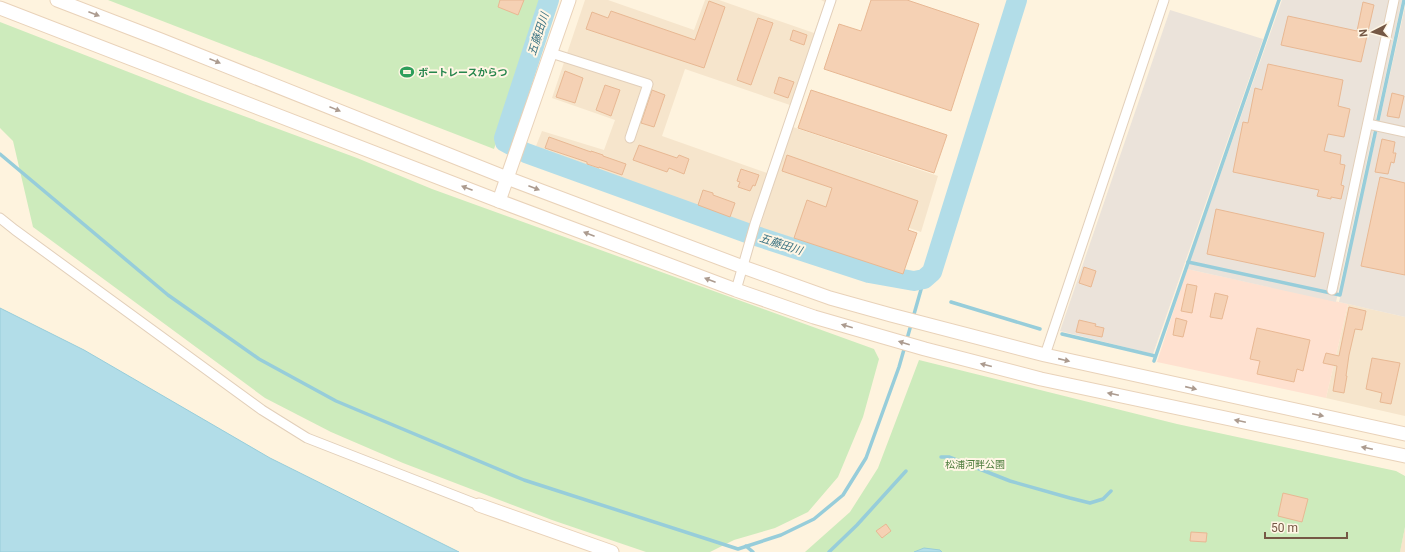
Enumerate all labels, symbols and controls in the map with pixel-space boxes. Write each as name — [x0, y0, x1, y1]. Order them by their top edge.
water label: 五藤田川 — [525, 10, 552, 57]
one-way arrow — [88, 11, 100, 17]
north arrow — [1353, 12, 1393, 52]
text: N — [1357, 28, 1370, 38]
one-way arrow — [209, 58, 220, 64]
sports icon: ボートレースからつ — [399, 64, 415, 80]
place label: ボートレースからつ — [418, 67, 508, 78]
one-way arrow — [330, 107, 342, 113]
one-way arrow — [461, 185, 473, 191]
one-way arrow — [529, 186, 541, 192]
one-way arrow — [582, 231, 594, 237]
water label: 五藤田川 — [758, 231, 805, 258]
one-way arrow — [704, 277, 716, 283]
one-way arrow — [840, 323, 852, 329]
one-way arrow — [898, 340, 910, 346]
one-way arrow — [1058, 357, 1070, 363]
one-way arrow — [980, 361, 992, 367]
one-way arrow — [1185, 385, 1197, 391]
one-way arrow — [1106, 390, 1119, 396]
one-way arrow — [1312, 413, 1324, 419]
one-way arrow — [1234, 417, 1246, 423]
one-way arrow — [1361, 444, 1373, 450]
park label: 松浦河畔公園 — [945, 459, 1005, 470]
scale bar — [1265, 514, 1347, 540]
text: 50 m — [1271, 521, 1298, 535]

